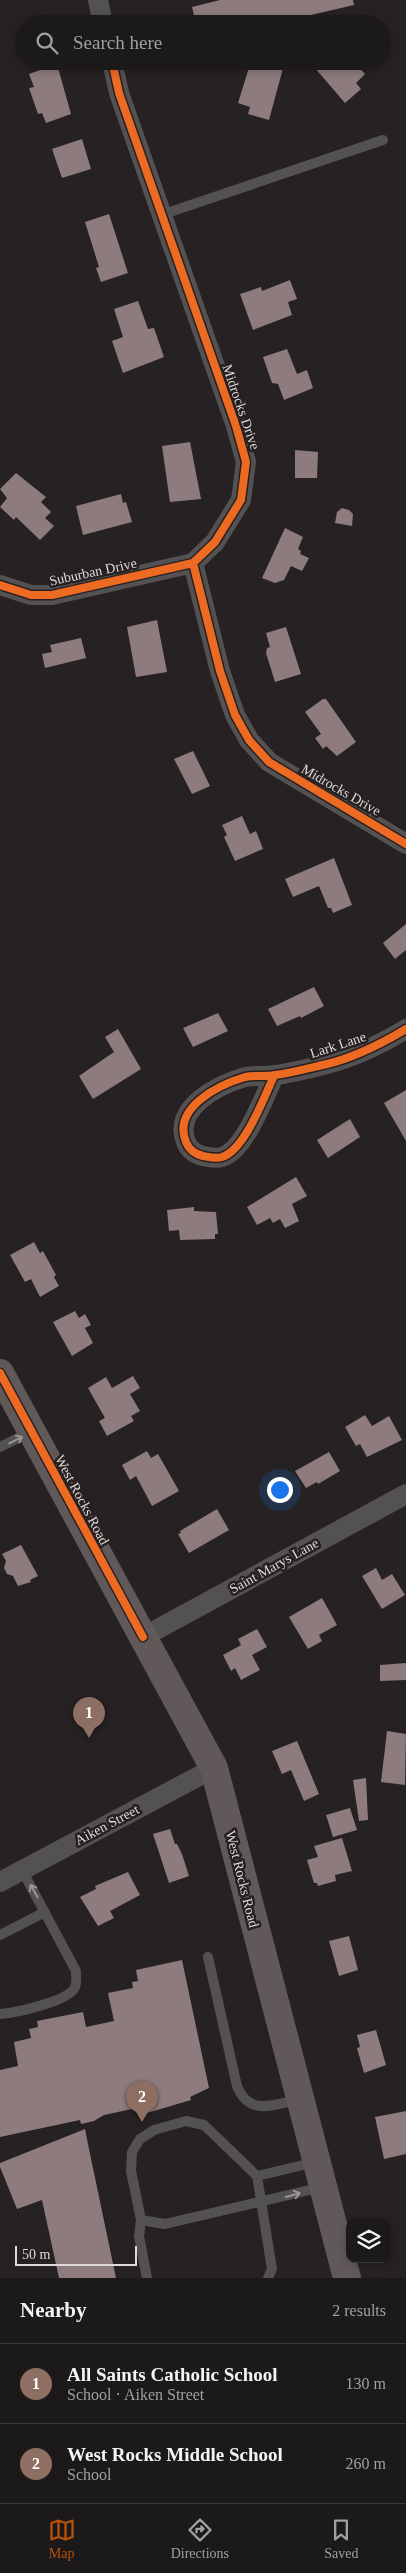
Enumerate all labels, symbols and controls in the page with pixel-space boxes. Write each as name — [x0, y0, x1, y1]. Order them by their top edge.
search box — [15, 15, 391, 70]
icon: search — [33, 29, 61, 57]
text: Search here — [73, 32, 162, 53]
street label: Midrocks Drive — [219, 362, 263, 452]
street label: Suburban Drive — [48, 555, 138, 589]
street label: Midrocks Drive — [299, 761, 383, 819]
street label: Lark Lane — [308, 1029, 368, 1061]
one-way arrow — [8, 1434, 23, 1444]
street label: West Rocks Road — [52, 1453, 112, 1547]
your location — [267, 1477, 293, 1503]
street label: Saint Marys Lane — [227, 1535, 321, 1597]
pin: 1 — [73, 1697, 105, 1738]
street label: Aiken Street — [72, 1802, 142, 1848]
street label: West Rocks Road — [223, 1829, 261, 1929]
one-way arrow — [29, 1883, 39, 1898]
pin: 2 — [126, 2081, 158, 2122]
one-way arrow — [285, 2190, 301, 2199]
map controls — [346, 2218, 391, 2263]
button: layers — [346, 2218, 391, 2263]
scale bar — [15, 2243, 138, 2266]
text: 50 m — [22, 2247, 50, 2262]
text: Nearby — [20, 2298, 87, 2322]
text: 2 results — [332, 2302, 386, 2319]
text: All Saints Catholic School — [67, 2364, 278, 2385]
text: 1 — [32, 2375, 40, 2392]
text: 130 m — [346, 2375, 386, 2392]
text: School · Aiken Street — [67, 2386, 204, 2403]
text: West Rocks Middle School — [67, 2444, 283, 2465]
text: 2 — [32, 2455, 40, 2472]
text: 260 m — [346, 2455, 386, 2472]
text: School — [67, 2466, 111, 2483]
tab: Map — [48, 2516, 76, 2562]
tab: Directions — [171, 2516, 229, 2562]
tab: Saved — [324, 2516, 358, 2562]

